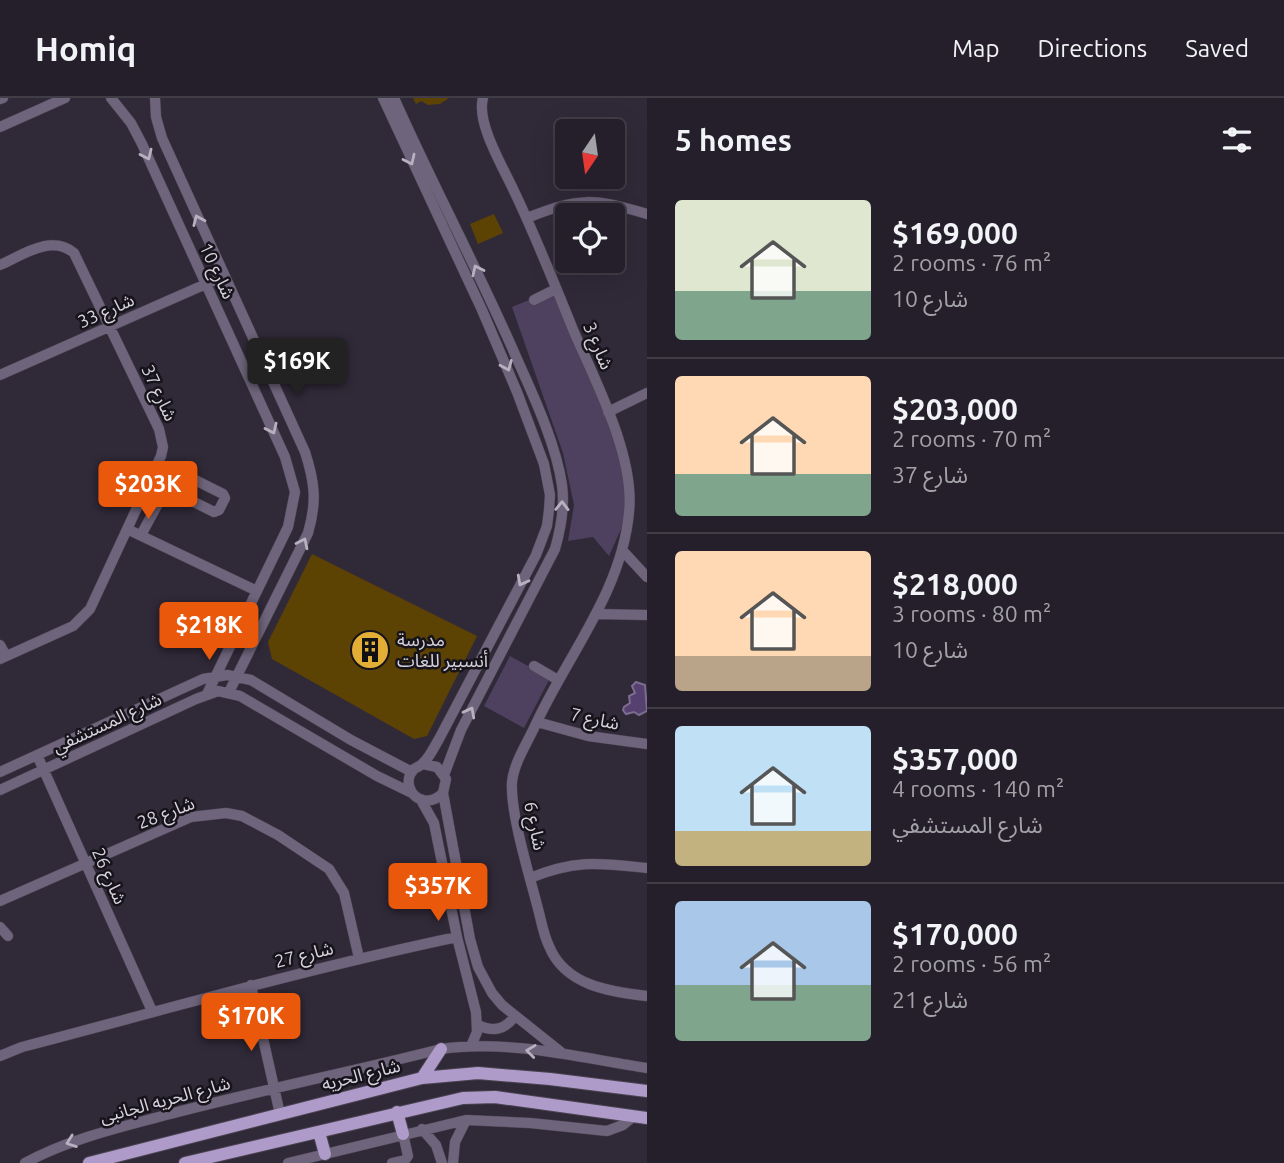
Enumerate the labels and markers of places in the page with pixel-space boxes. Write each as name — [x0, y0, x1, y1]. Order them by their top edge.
pin: $169K — [248, 338, 346, 398]
pin: $203K — [99, 462, 197, 521]
pin: $218K — [160, 602, 258, 662]
building icon: مدرسة أنسبير للغات — [349, 629, 391, 671]
place label: مدرسة أنسبير للغات — [397, 629, 488, 672]
pin: $357K — [389, 864, 487, 923]
pin: $170K — [202, 993, 300, 1053]

